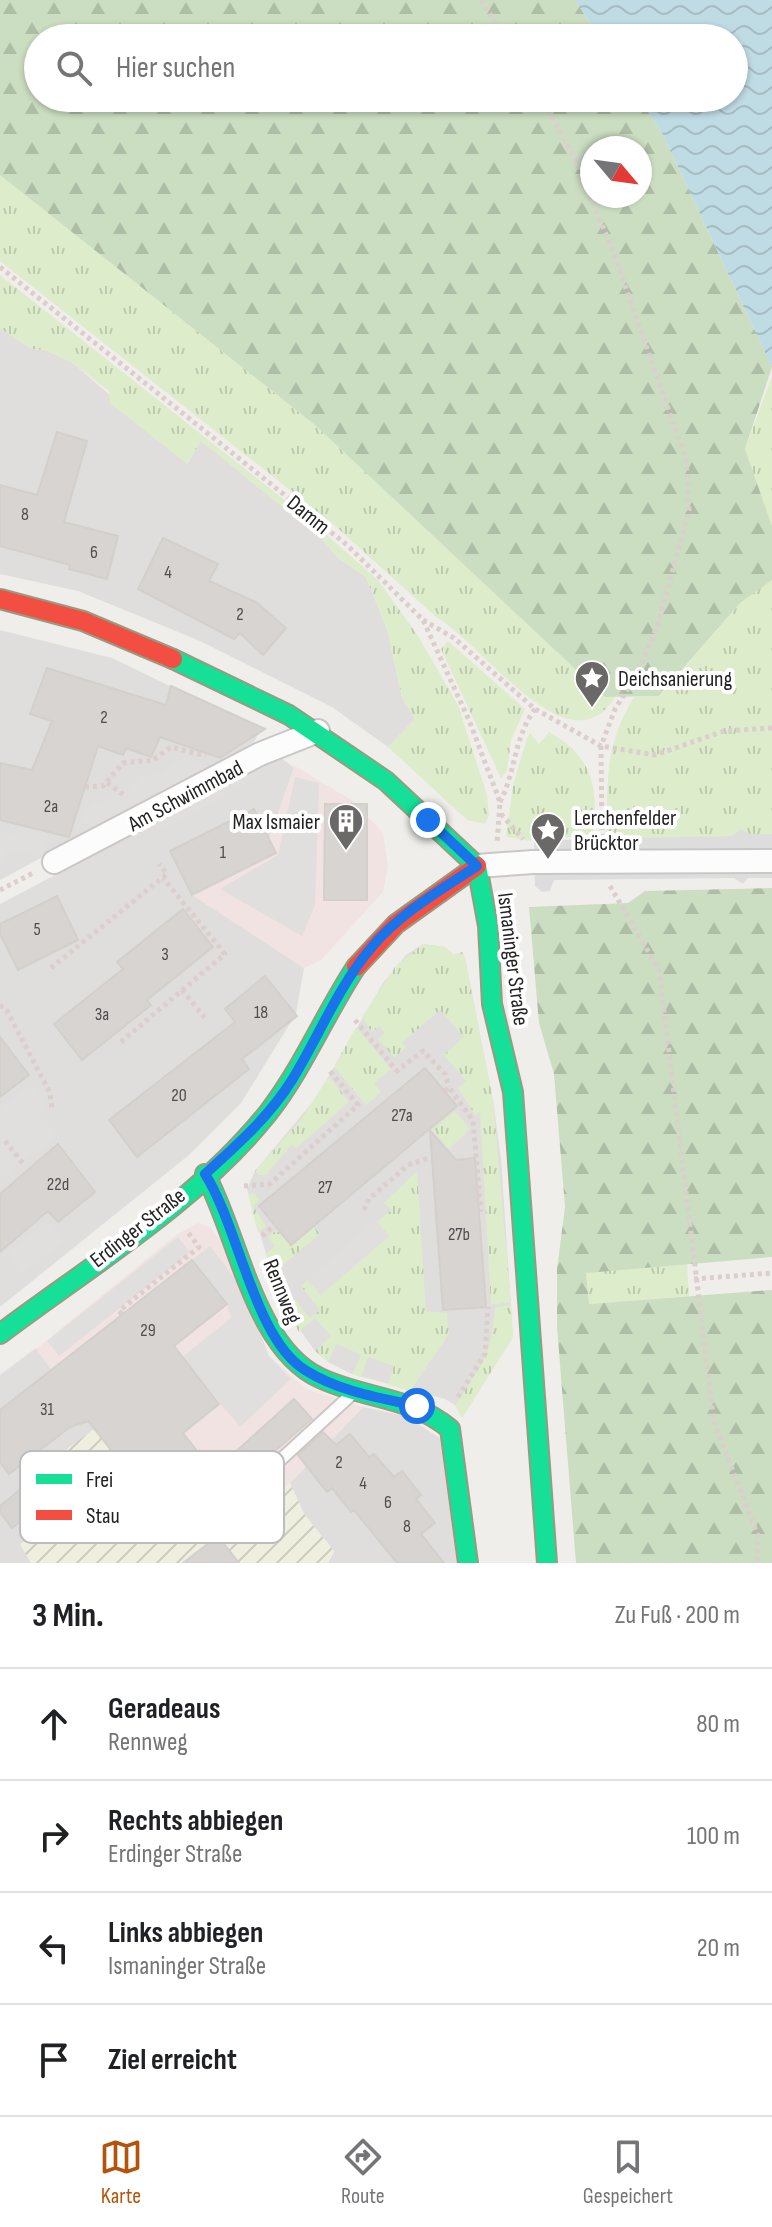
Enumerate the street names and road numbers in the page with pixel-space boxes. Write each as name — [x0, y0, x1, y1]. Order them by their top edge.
street label: Damm — [281, 490, 335, 541]
street label: Am Schwimmbad — [123, 755, 248, 838]
street label: Ismaninger Straße — [491, 891, 534, 1027]
street label: Erdinger Straße — [85, 1183, 191, 1274]
street label: Rennweg — [256, 1255, 307, 1328]

